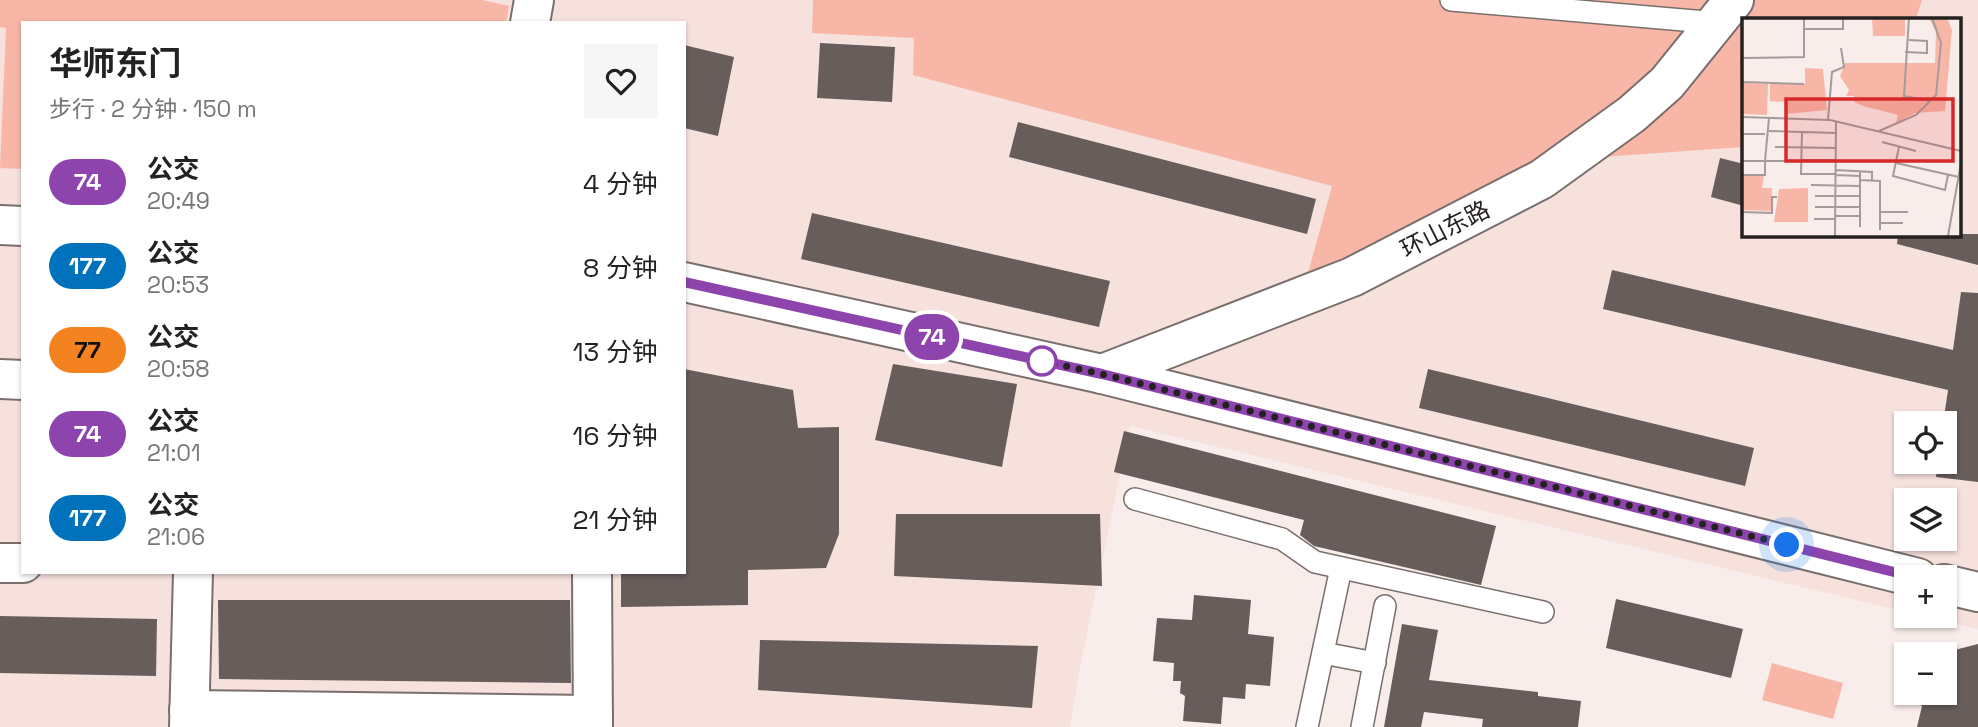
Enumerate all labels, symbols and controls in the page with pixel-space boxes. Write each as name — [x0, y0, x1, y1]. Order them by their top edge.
inset map — [1742, 18, 1960, 236]
text: 华师东门 — [49, 43, 181, 85]
button: heart — [584, 44, 658, 118]
text: 步行 · 2 分钟 · 150 m — [49, 94, 257, 124]
text: 公交 — [147, 152, 199, 186]
text: 74 — [74, 166, 101, 197]
text: 4 分钟 — [583, 167, 658, 201]
text: 20:49 — [147, 186, 210, 216]
street label: 环山东路 — [1395, 193, 1495, 265]
text: 公交 — [147, 236, 199, 270]
text: 177 — [69, 250, 106, 281]
text: 8 分钟 — [583, 251, 658, 285]
text: 20:53 — [147, 270, 209, 300]
line badge: 74 — [900, 314, 964, 360]
text: 公交 — [147, 320, 199, 354]
text: 74 — [918, 321, 946, 352]
text: 77 — [74, 334, 101, 365]
text: 13 分钟 — [573, 335, 658, 369]
unlabelled marker — [1027, 346, 1057, 376]
text: 20:58 — [147, 354, 210, 384]
text: 公交 — [147, 404, 199, 438]
map controls — [1894, 411, 1957, 705]
button: locate — [1894, 411, 1957, 474]
text: 74 — [74, 418, 101, 449]
text: 16 分钟 — [573, 419, 658, 453]
text: 21:01 — [147, 438, 201, 468]
text: 公交 — [147, 488, 199, 522]
button: layers — [1894, 488, 1957, 551]
text: 177 — [69, 502, 106, 533]
text: 21 分钟 — [573, 503, 658, 537]
text: 21:06 — [147, 522, 205, 552]
your location — [1769, 527, 1804, 562]
button: + — [1894, 565, 1957, 628]
button: − — [1894, 642, 1957, 705]

